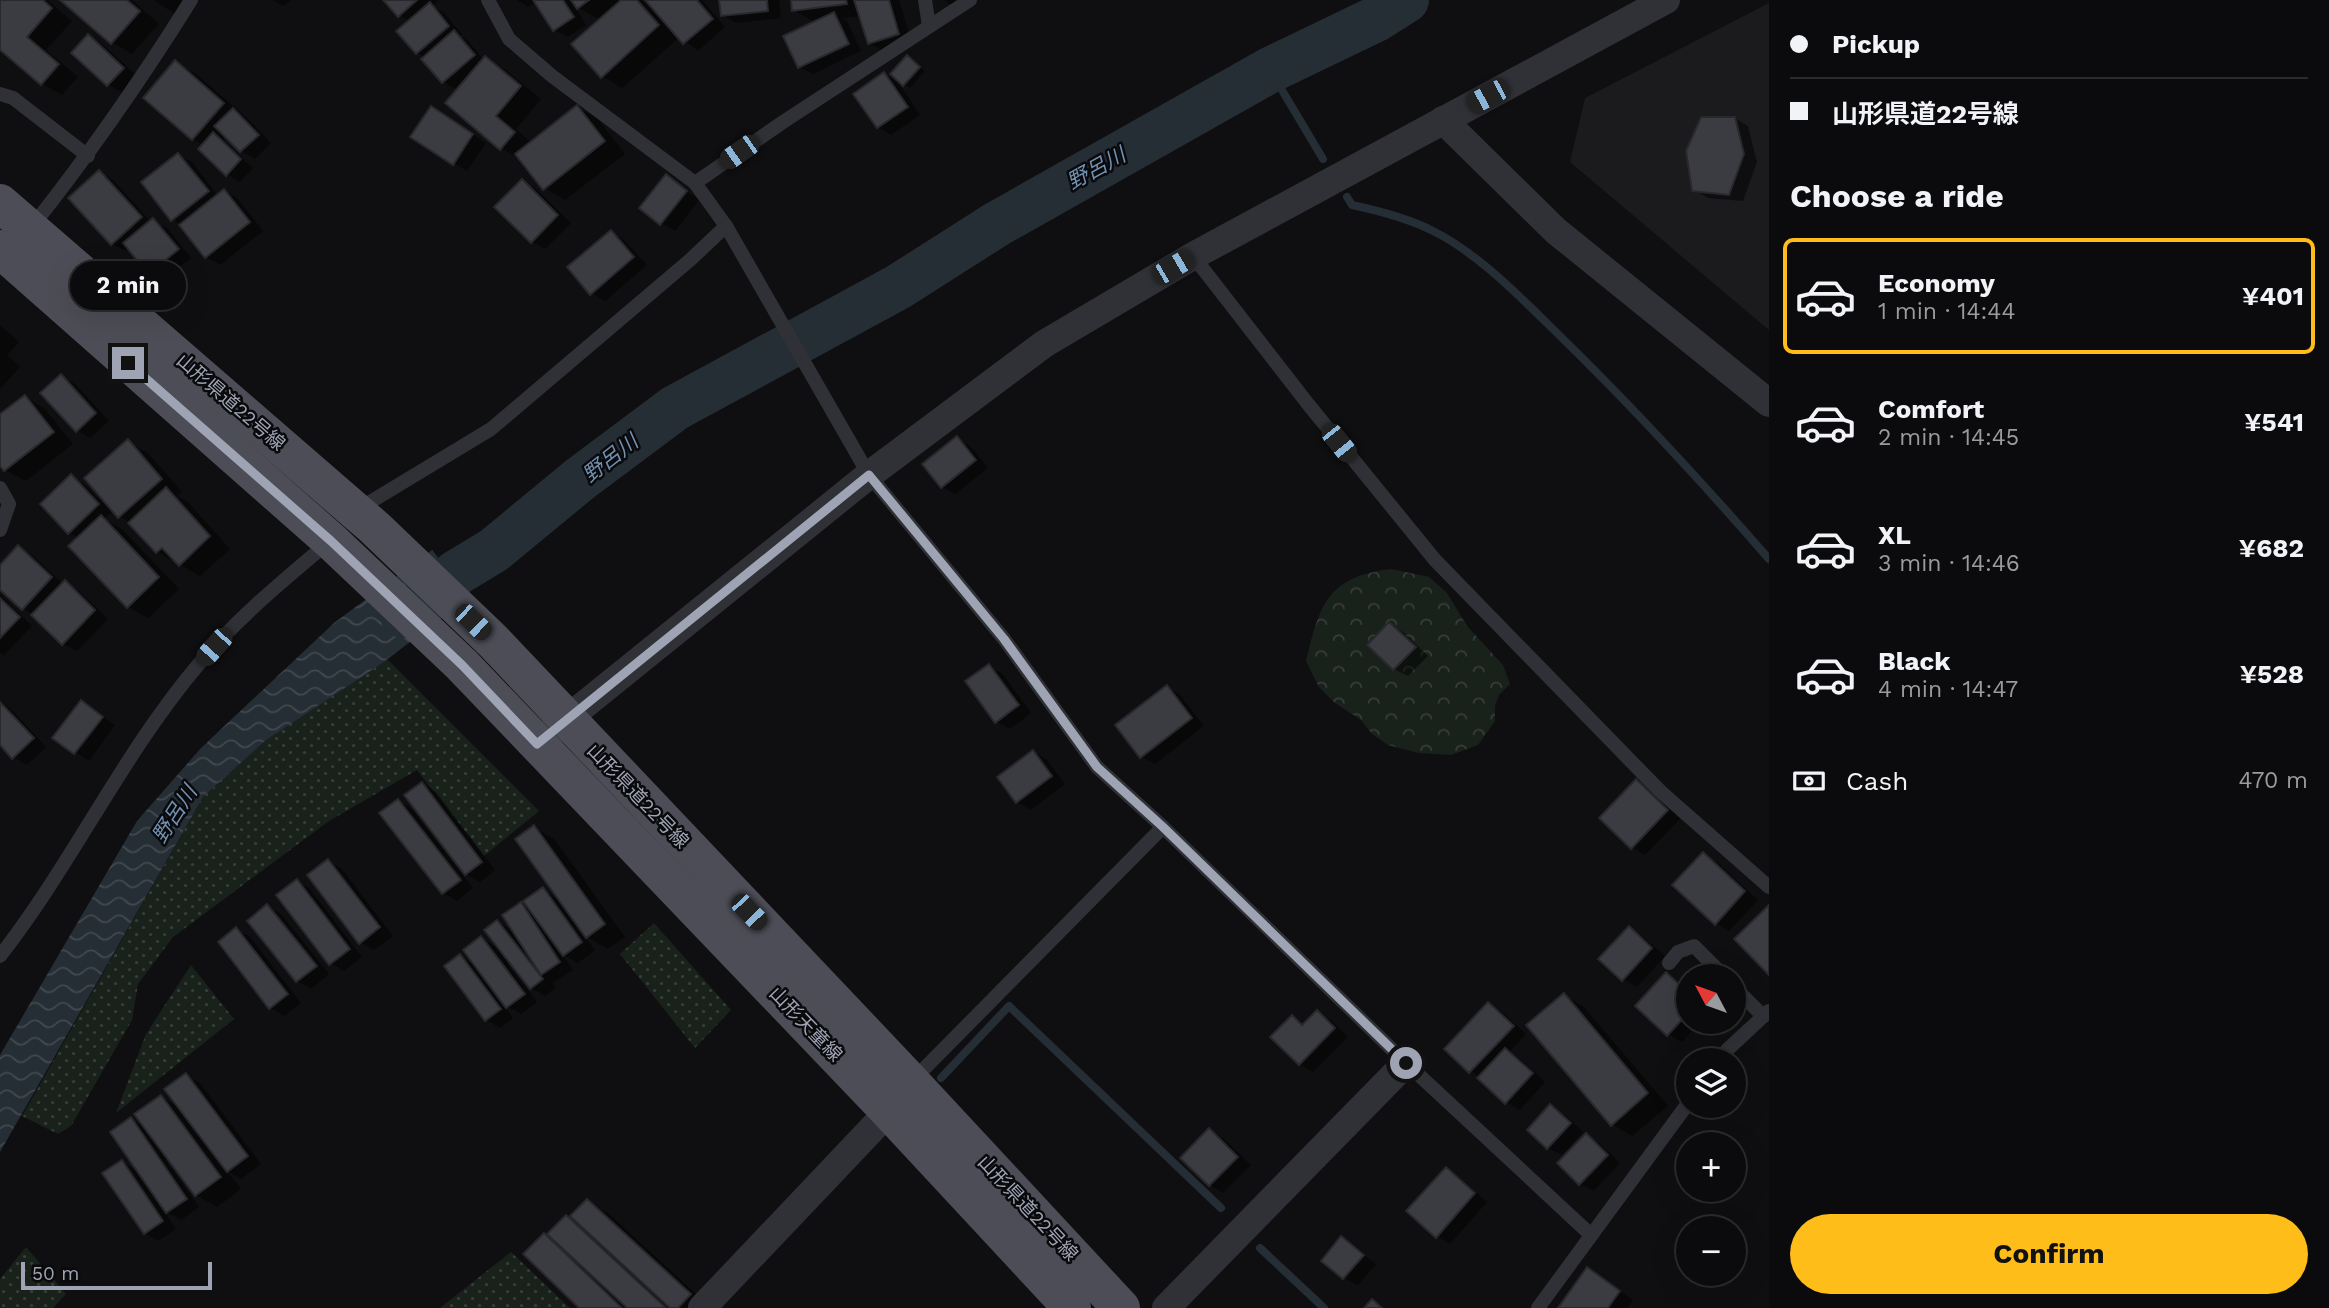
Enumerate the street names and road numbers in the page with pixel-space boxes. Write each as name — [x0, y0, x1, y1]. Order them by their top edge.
street label: 山形県道22号線 — [172, 349, 290, 455]
street label: 山形県道22号線 — [582, 739, 694, 853]
street label: 山形天童線 — [765, 982, 847, 1066]
street label: 山形県道22号線 — [973, 1150, 1083, 1266]

